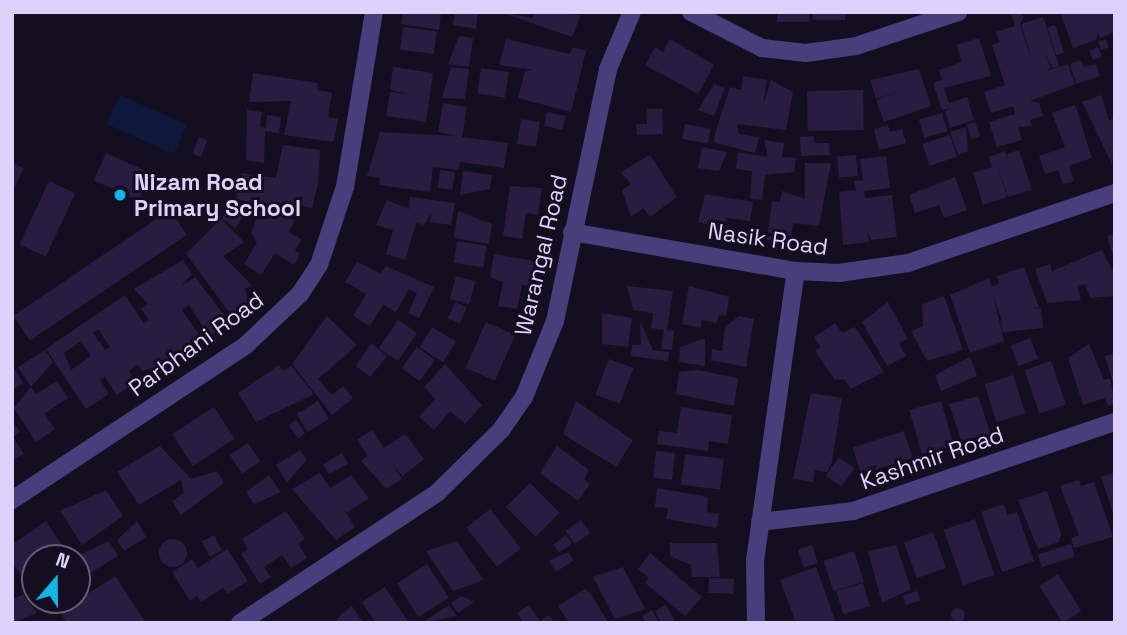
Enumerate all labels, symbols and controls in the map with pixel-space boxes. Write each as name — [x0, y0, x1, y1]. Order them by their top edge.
place label: Nizam Road Primary School — [134, 168, 301, 222]
street label: Warangal Road — [509, 172, 573, 338]
marker: Nizam Road Primary School — [112, 187, 128, 203]
street label: Nasik Road — [706, 217, 830, 261]
street label: Parbhani Road — [123, 286, 269, 402]
street label: Kashmir Road — [857, 421, 1007, 495]
north arrow — [21, 544, 91, 614]
text: N — [52, 547, 73, 575]

